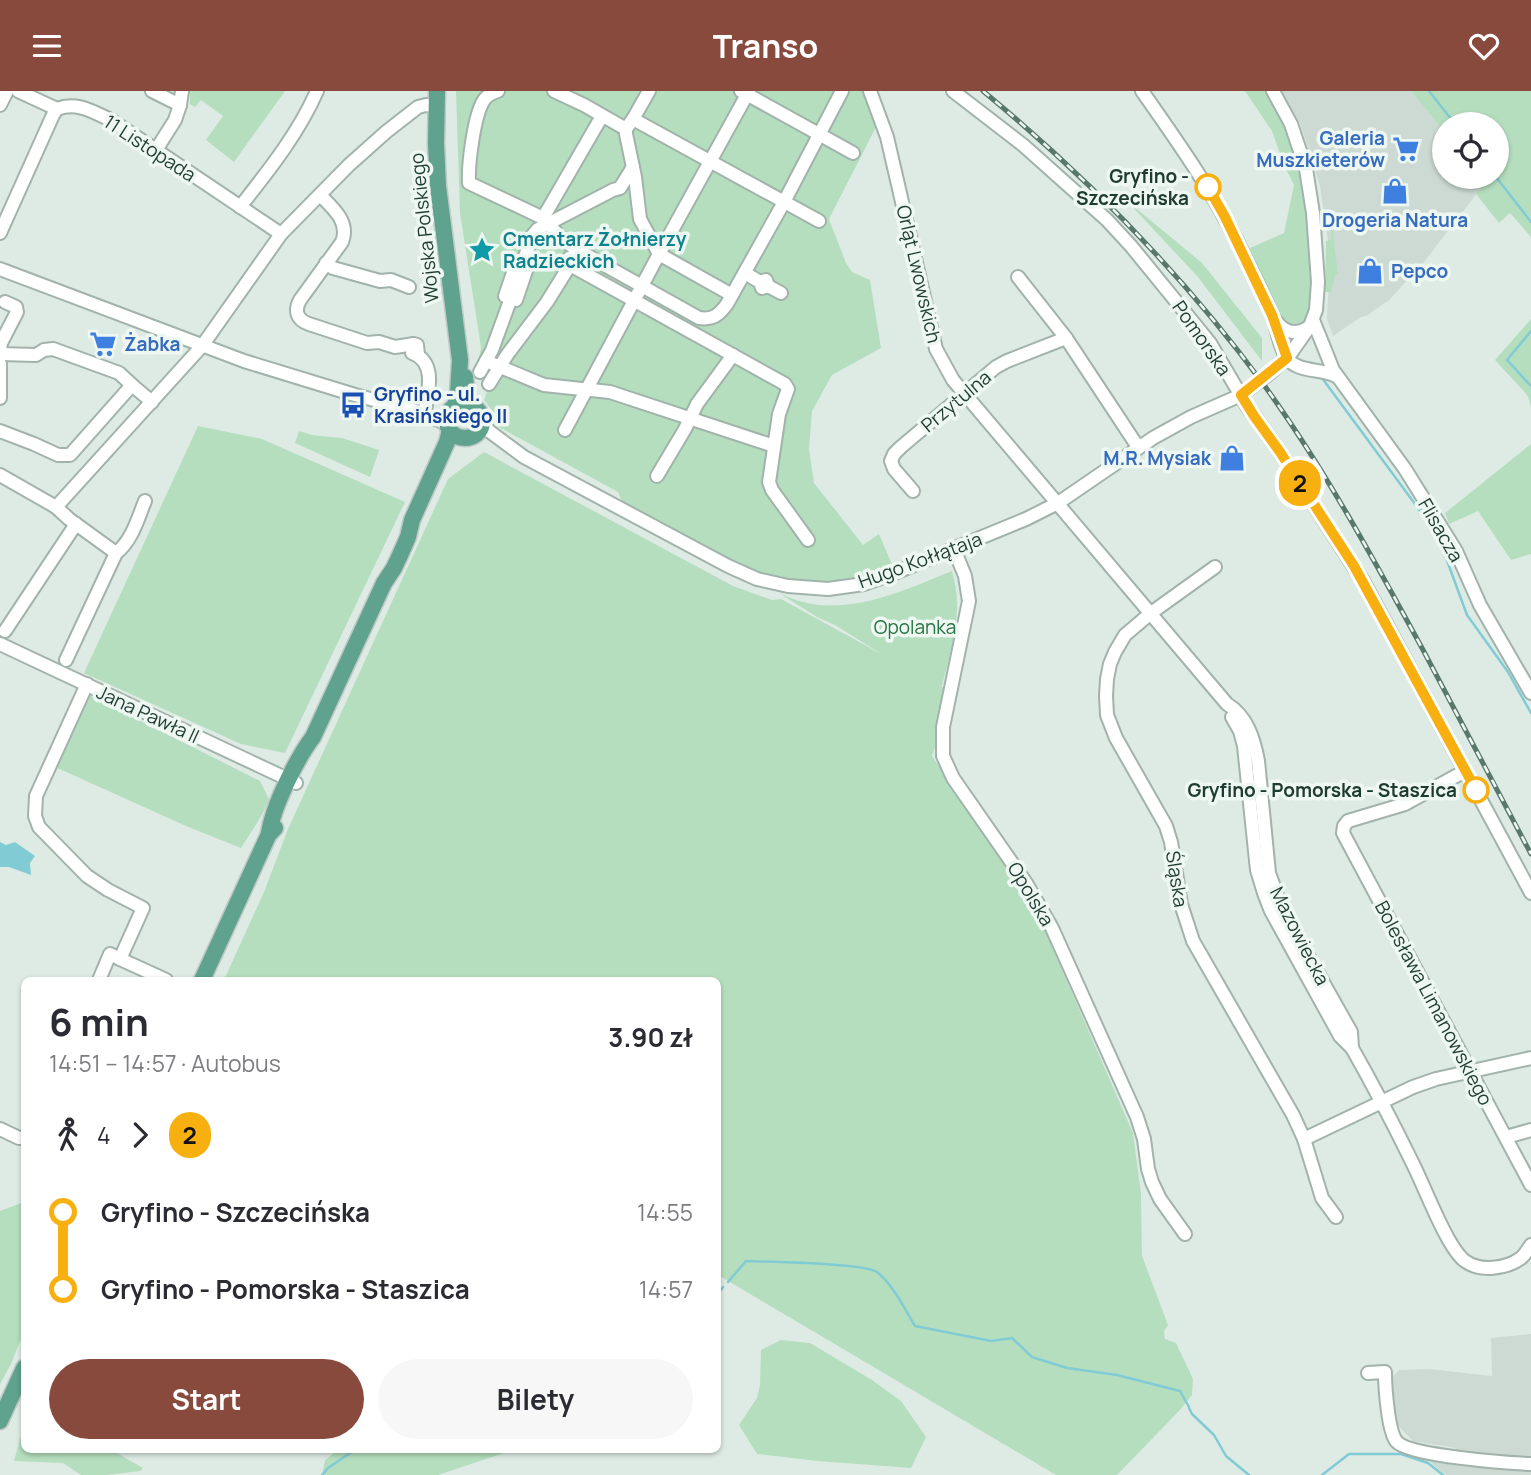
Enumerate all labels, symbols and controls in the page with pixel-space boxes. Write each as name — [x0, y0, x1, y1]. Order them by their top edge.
text: Transo — [713, 24, 818, 68]
icon: menu — [28, 27, 66, 65]
icon: heart — [1465, 27, 1503, 65]
street label: 11 Listopada — [99, 109, 201, 187]
map controls — [1432, 112, 1509, 189]
button: locate — [1432, 112, 1509, 189]
place label: Galeria Muszkieterów — [1256, 125, 1385, 173]
supermarket icon: Galeria Muszkieterów — [1391, 134, 1421, 164]
street label: Wojska Polskiego — [403, 152, 445, 304]
place label: Gryfino - Szczecińska — [1076, 163, 1189, 211]
marker: Gryfino - Szczecińska — [1195, 174, 1221, 200]
shop icon: Drogeria Natura — [1380, 176, 1410, 206]
street label: Orląt Lwowskich — [890, 202, 948, 346]
place label: Drogeria Natura — [1322, 207, 1468, 233]
place label: Cmentarz Żołnierzy Radzieckich — [503, 226, 687, 274]
place icon: Cmentarz Żołnierzy Radzieckich — [467, 235, 497, 265]
shop icon: Pepco — [1355, 256, 1385, 286]
place label: Pepco — [1391, 258, 1448, 284]
street label: Pomorska — [1167, 295, 1237, 381]
supermarket icon: Żabka — [88, 329, 118, 359]
place label: Żabka — [124, 331, 180, 357]
street label: Przytulna — [915, 364, 997, 438]
place label: Gryfino - ul. Krasińskiego II — [374, 381, 507, 429]
bus stop icon: Gryfino - ul. Krasińskiego II — [338, 390, 368, 420]
shop icon: M.R. Mysiak — [1217, 443, 1247, 473]
place label: M.R. Mysiak — [1103, 445, 1212, 471]
line badge: 2 — [1277, 460, 1323, 506]
text: 2 — [1293, 466, 1307, 499]
street label: Flisacza — [1412, 493, 1470, 567]
street label: Hugo Kołłątaja — [855, 526, 985, 594]
park label: Opolanka — [874, 614, 956, 640]
street label: Jana Pawła II — [92, 679, 204, 749]
place label: Gryfino - Pomorska - Staszica — [1188, 777, 1457, 803]
marker: Gryfino - Pomorska - Staszica — [1463, 777, 1489, 803]
street label: Śląska — [1160, 849, 1194, 909]
street label: Opolska — [1002, 857, 1060, 931]
street label: Mazowiecka — [1264, 882, 1336, 990]
street label: Bolesława Limanowskiego — [1369, 896, 1499, 1110]
text: 6 min — [49, 995, 149, 1047]
text: 3.90 zł — [608, 1019, 693, 1055]
text: 14:51 – 14:57 · Autobus — [49, 1047, 281, 1079]
icon: walk — [49, 1116, 87, 1154]
icon: forward — [121, 1116, 159, 1154]
text: 2 — [183, 1118, 197, 1151]
text: 4 — [97, 1119, 111, 1151]
text: Gryfino - Szczecińska — [101, 1194, 370, 1230]
text: 14:55 — [637, 1196, 693, 1228]
text: Gryfino - Pomorska - Staszica — [101, 1271, 470, 1307]
text: 14:57 — [639, 1273, 693, 1305]
button: Start — [49, 1359, 364, 1439]
button: Bilety — [378, 1359, 693, 1439]

